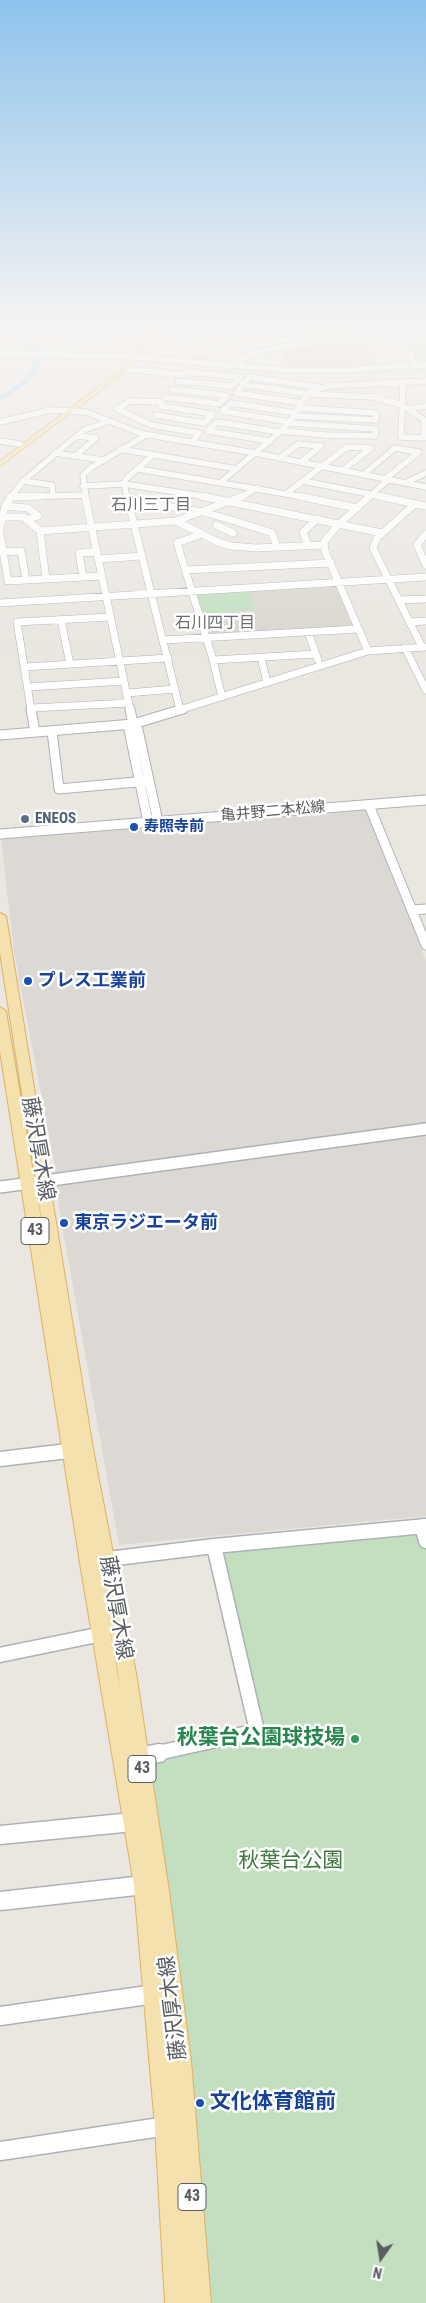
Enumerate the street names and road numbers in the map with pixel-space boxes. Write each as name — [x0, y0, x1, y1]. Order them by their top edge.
street label: 亀井野二本松線 — [220, 798, 326, 826]
street label: 藤沢厚木線 — [15, 1095, 59, 1203]
road number: 43 — [21, 1218, 49, 1244]
street label: 藤沢厚木線 — [93, 1554, 137, 1662]
road number: 43 — [128, 1756, 156, 1782]
street label: 藤沢厚木線 — [155, 1954, 193, 2062]
road number: 43 — [178, 2184, 206, 2210]

